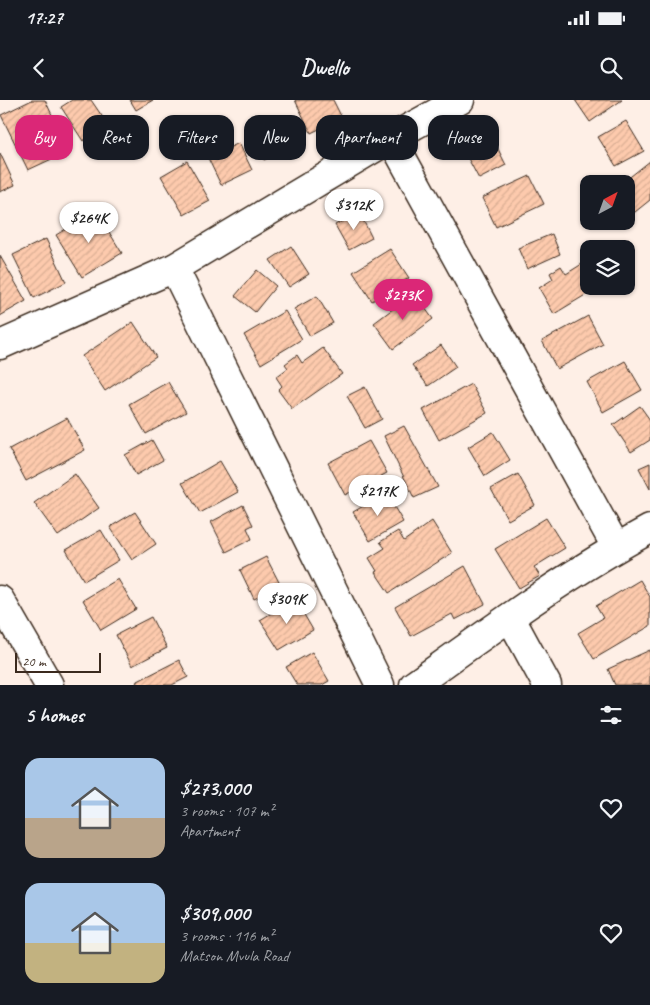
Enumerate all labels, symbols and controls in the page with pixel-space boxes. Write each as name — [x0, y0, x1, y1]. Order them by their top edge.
text: 17:27 — [25, 6, 63, 30]
icon: back — [25, 54, 53, 82]
text: Dwello — [301, 54, 349, 82]
icon: search — [597, 54, 625, 82]
chip: Buy — [15, 115, 73, 160]
chip: Rent — [83, 115, 149, 160]
chip: Filters — [159, 115, 234, 160]
chip: New — [244, 115, 306, 160]
chip: Apartment — [316, 115, 418, 160]
chip: House — [428, 115, 499, 160]
north arrow — [580, 175, 635, 230]
map controls — [580, 175, 635, 295]
pin: $312K — [319, 188, 389, 231]
text: $312K — [336, 195, 372, 215]
pin: $264K — [54, 202, 124, 244]
text: $264K — [70, 208, 108, 228]
button: layers — [580, 240, 635, 295]
pin: $273K — [368, 278, 438, 321]
text: $273K — [385, 285, 421, 305]
pin: $217K — [343, 474, 413, 517]
text: $217K — [360, 481, 396, 501]
pin: $309K — [252, 582, 322, 625]
text: $309K — [269, 589, 305, 609]
scale bar — [15, 650, 101, 673]
text: 20 m — [22, 653, 46, 670]
icon: filters — [597, 701, 625, 729]
text: 5 homes — [25, 702, 84, 728]
text: $273,000 — [180, 775, 250, 801]
icon: home — [65, 778, 125, 838]
icon: heart — [597, 794, 625, 822]
text: 3 rooms · 107 m² — [180, 801, 274, 821]
text: Apartment — [180, 821, 239, 841]
text: $309,000 — [180, 900, 250, 926]
icon: home — [65, 903, 125, 963]
icon: heart — [597, 919, 625, 947]
text: 3 rooms · 116 m² — [180, 926, 274, 946]
text: Matson Mvula Road — [180, 946, 289, 966]

